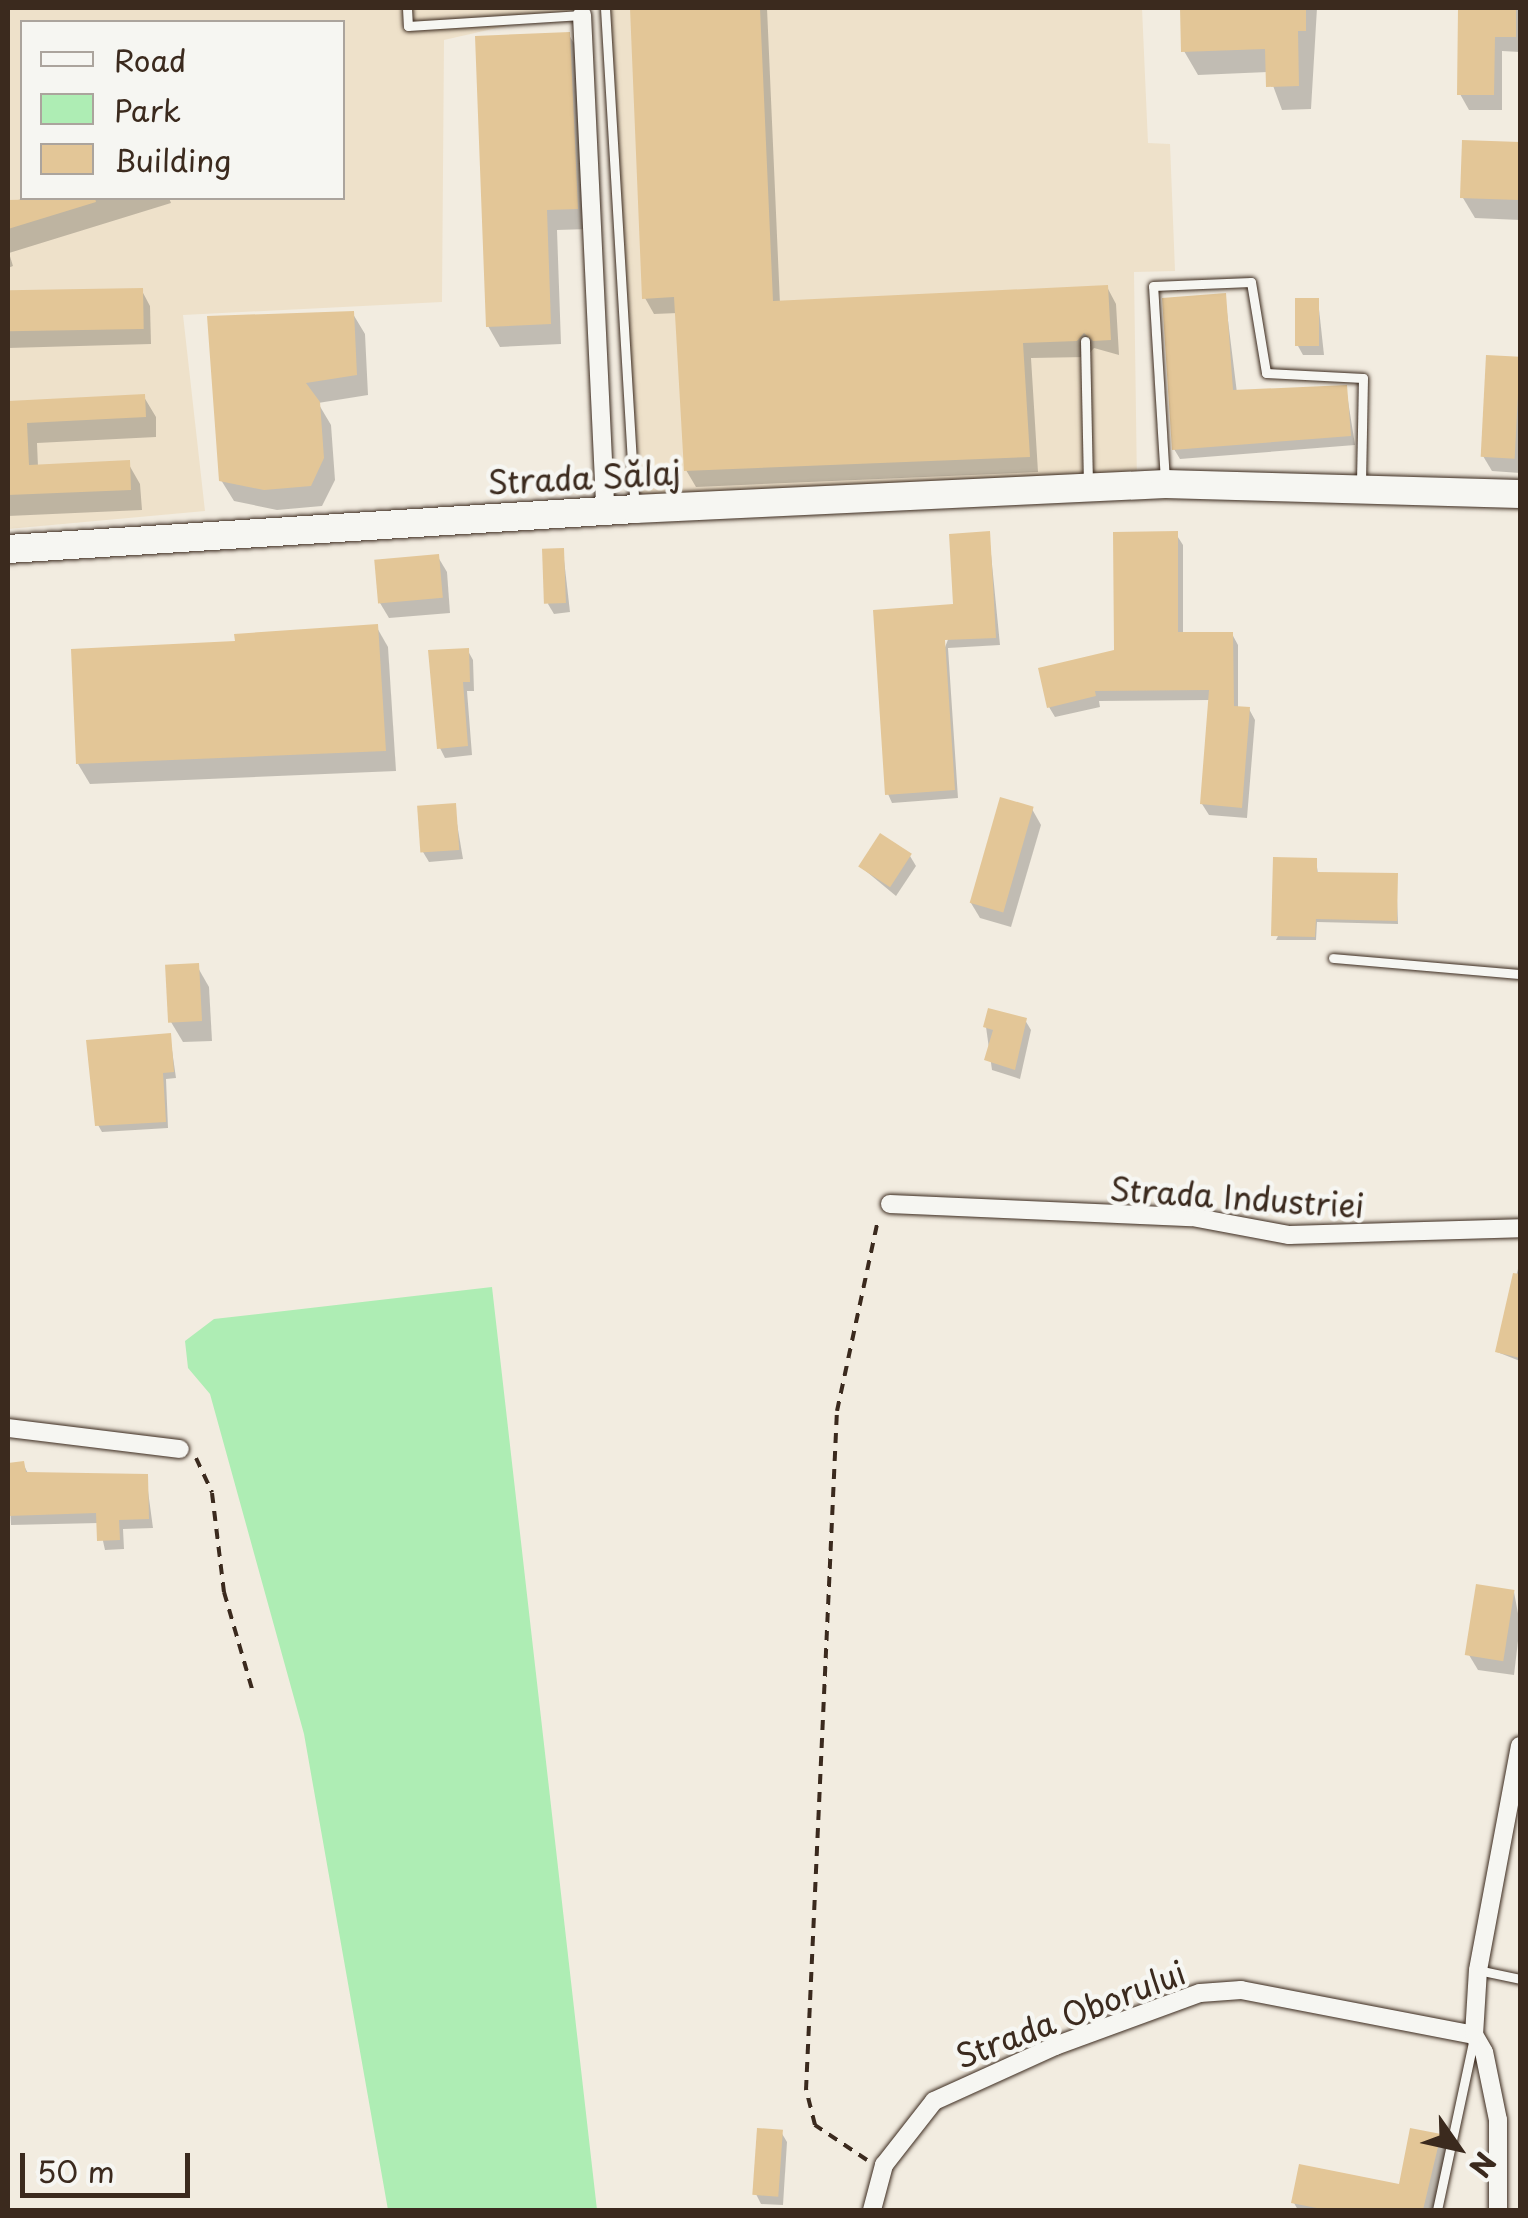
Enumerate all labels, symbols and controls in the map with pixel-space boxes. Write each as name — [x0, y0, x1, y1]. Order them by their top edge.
legend — [20, 20, 345, 200]
text: Road — [114, 37, 187, 82]
text: Park — [114, 87, 181, 132]
text: Building — [114, 137, 231, 182]
street label: Strada Sălaj — [486, 453, 682, 501]
street label: Strada Industriei — [1107, 1169, 1367, 1225]
street label: Strada Oborului — [948, 1952, 1192, 2076]
north arrow — [1408, 2098, 1508, 2198]
scale bar — [25, 2133, 195, 2195]
text: N — [1459, 2144, 1507, 2186]
text: 50 m — [37, 2148, 115, 2193]

